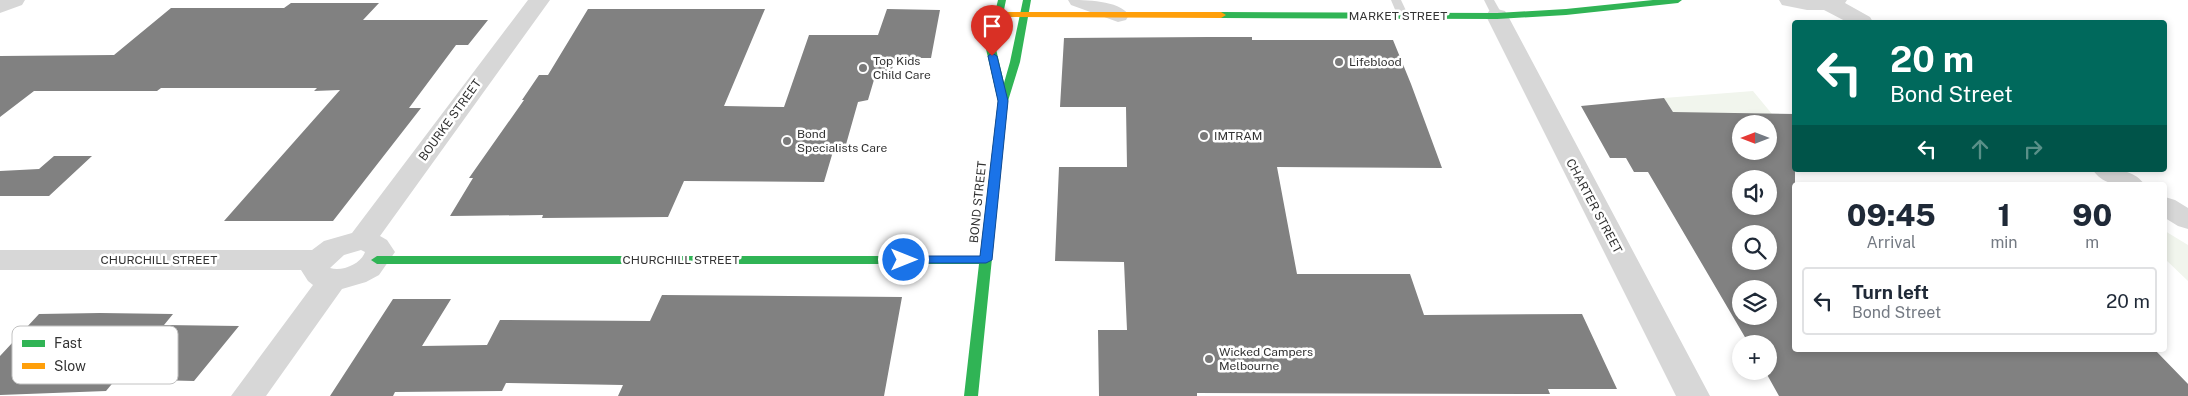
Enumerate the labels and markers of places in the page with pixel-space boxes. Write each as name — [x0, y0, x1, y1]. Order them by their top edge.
pin — [971, 5, 1013, 56]
place label: Top Kids Child Care — [873, 54, 931, 82]
place label: Lifeblood — [1349, 55, 1402, 69]
marker: Lifeblood — [1333, 56, 1345, 68]
marker: Top Kids Child Care — [857, 62, 869, 74]
place label: Bond Specialists Care — [797, 127, 888, 155]
place label: IMTRAM — [1214, 129, 1262, 143]
marker: IMTRAM — [1198, 130, 1210, 142]
marker: Bond Specialists Care — [781, 135, 793, 147]
place label: Wicked Campers Melbourne — [1219, 345, 1313, 373]
marker: Wicked Campers Melbourne — [1203, 353, 1215, 365]

